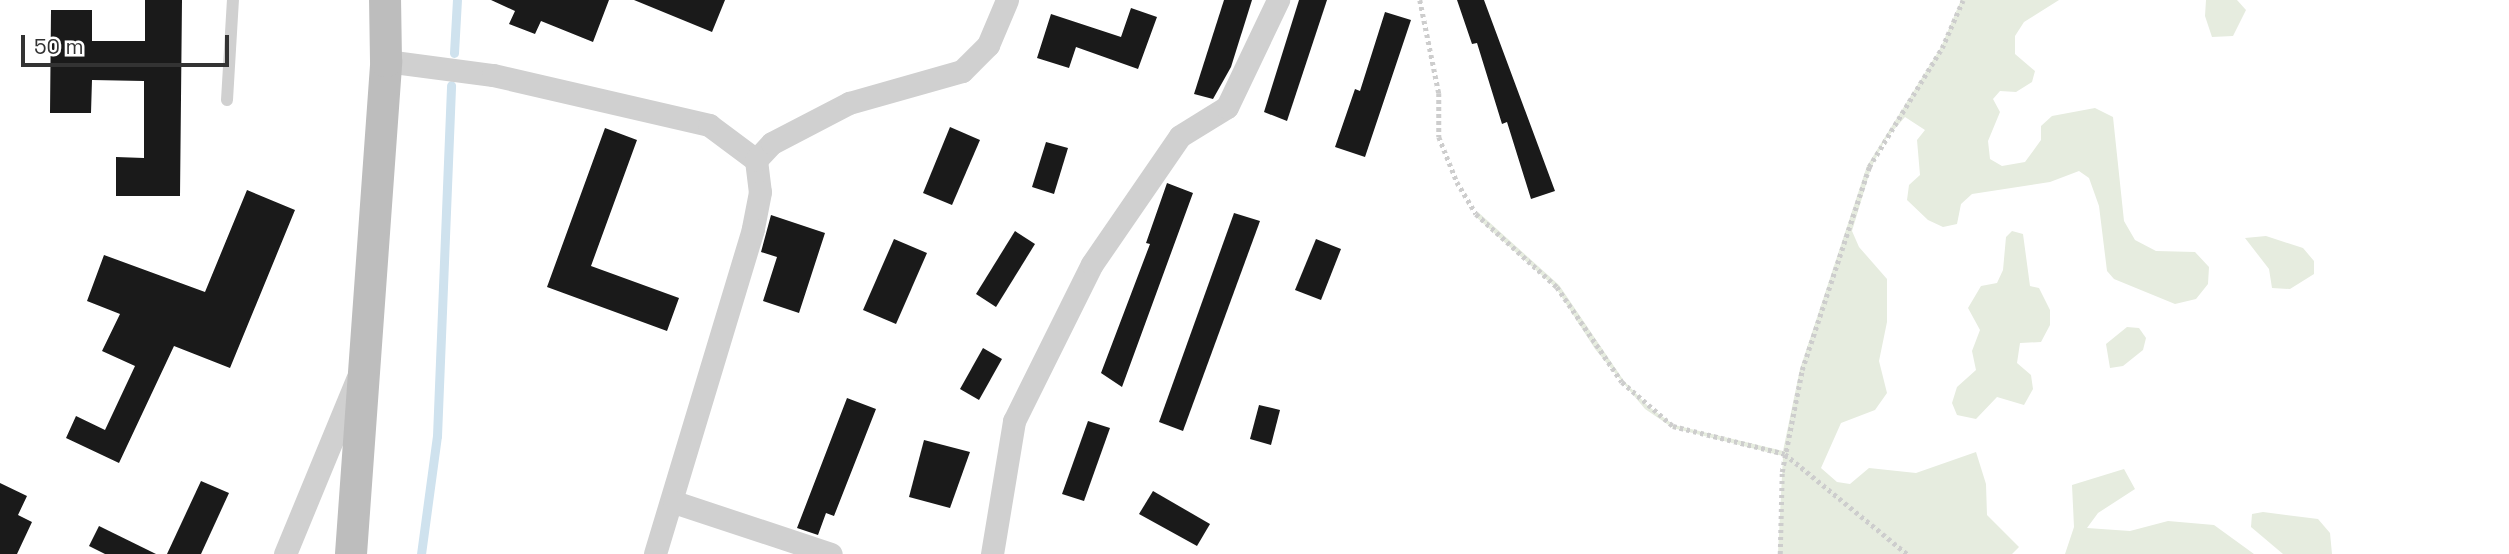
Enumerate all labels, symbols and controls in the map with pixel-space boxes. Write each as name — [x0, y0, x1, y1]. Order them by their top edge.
scale bar — [24, 21, 233, 65]
text: 50 m — [34, 33, 84, 60]

